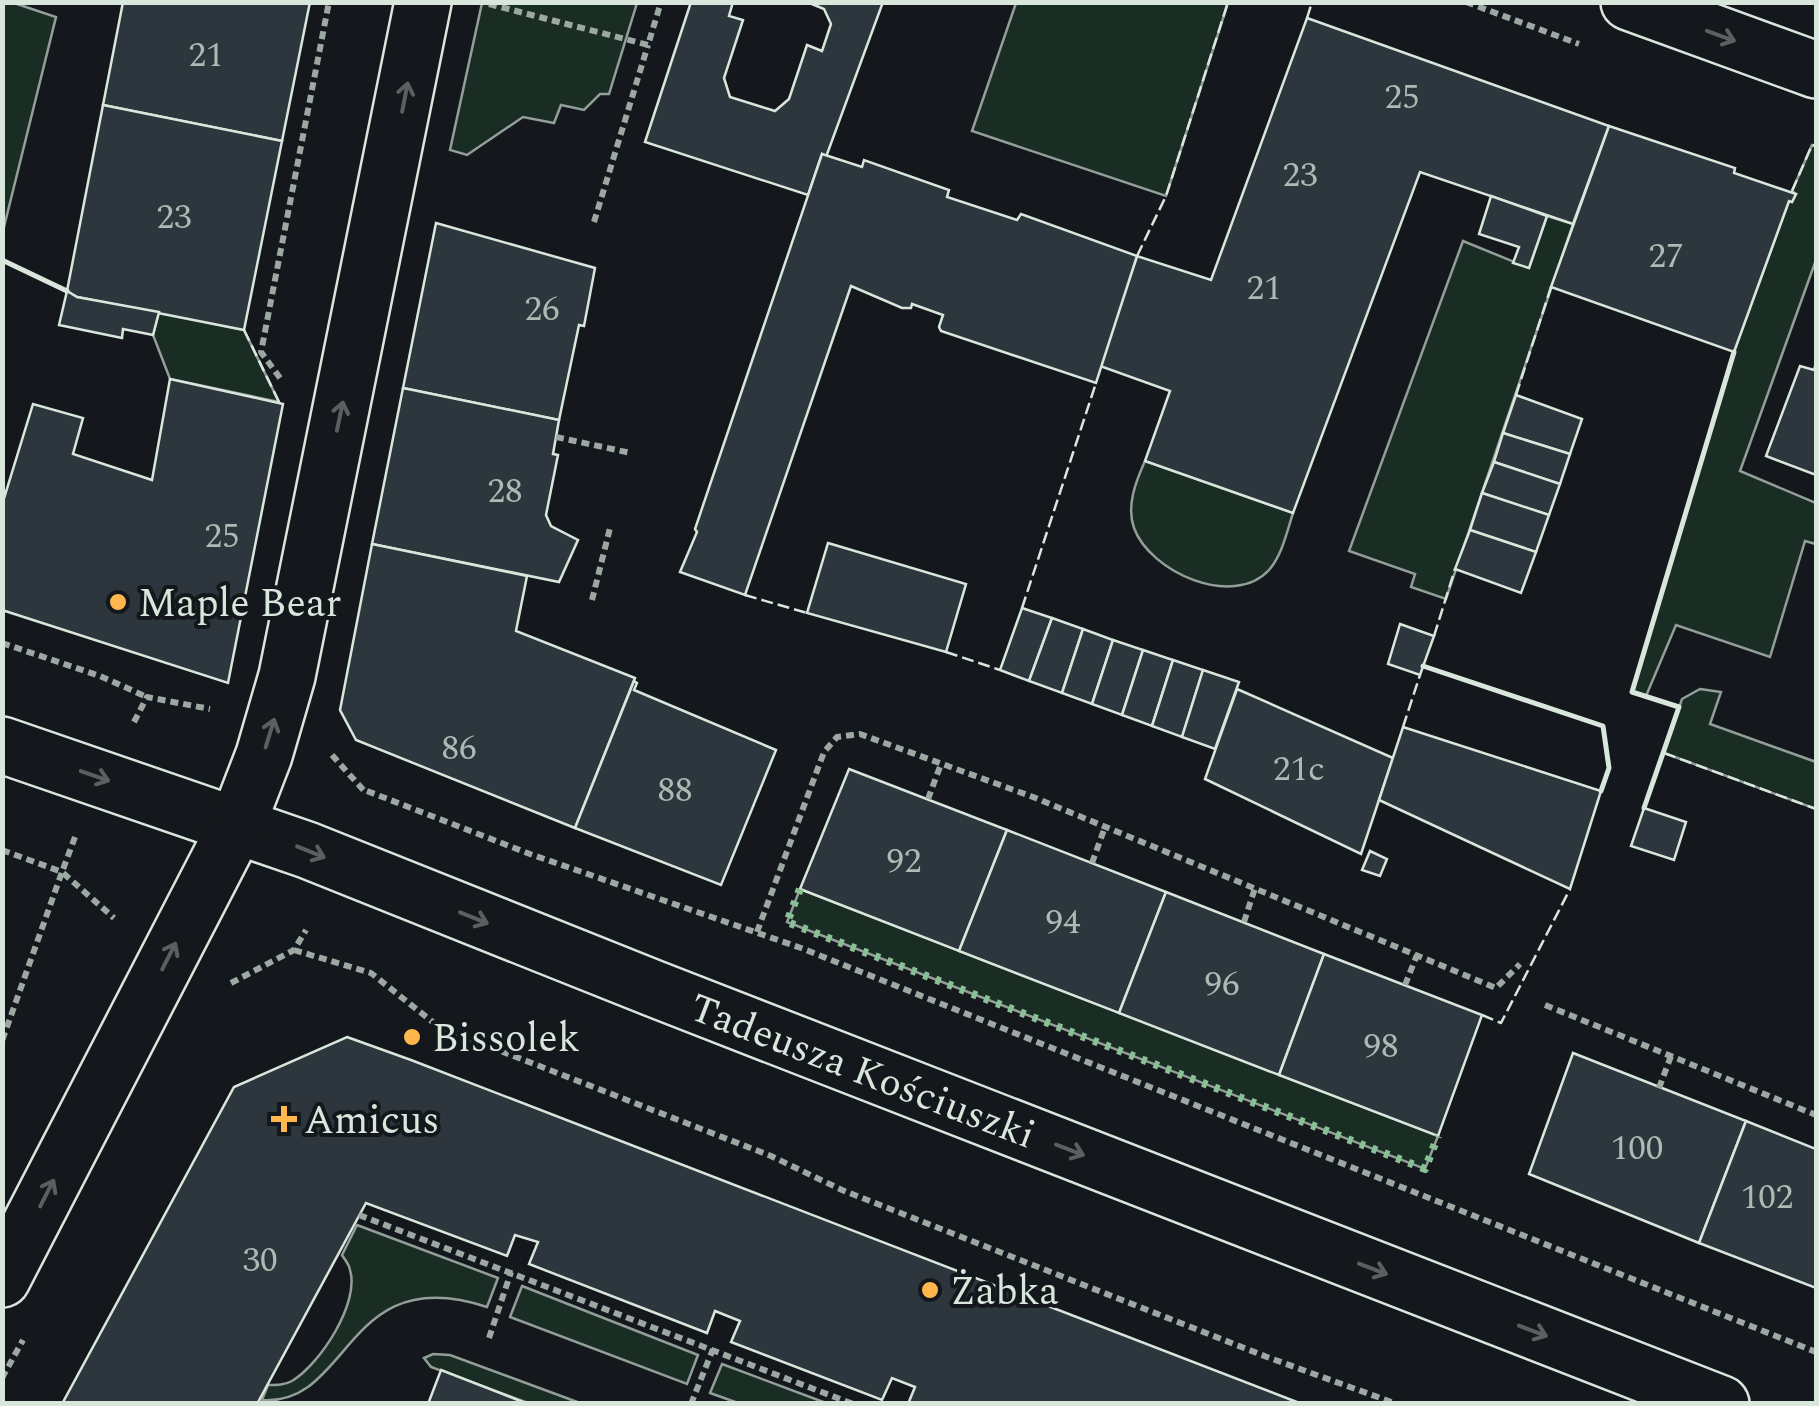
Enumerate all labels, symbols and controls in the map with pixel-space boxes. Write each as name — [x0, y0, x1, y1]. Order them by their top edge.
one-way arrow — [1704, 28, 1735, 46]
house number: 21 — [188, 29, 224, 82]
house number: 25 — [1384, 71, 1420, 124]
one-way arrow — [396, 82, 415, 114]
house number: 23 — [1282, 149, 1318, 202]
house number: 23 — [156, 191, 192, 244]
house number: 27 — [1648, 230, 1684, 283]
house number: 21 — [1246, 262, 1282, 315]
house number: 26 — [524, 283, 560, 336]
one-way arrow — [332, 401, 351, 433]
house number: 28 — [487, 465, 523, 518]
house number: 25 — [204, 510, 240, 563]
place label: Maple Bear — [138, 574, 341, 635]
marker: Maple Bear — [107, 591, 129, 613]
one-way arrow — [262, 718, 280, 749]
house number: 86 — [441, 722, 477, 775]
house number: 21c — [1273, 743, 1325, 796]
house number: 88 — [657, 764, 693, 817]
one-way arrow — [79, 768, 110, 786]
house number: 92 — [886, 835, 922, 888]
one-way arrow — [295, 844, 325, 862]
house number: 94 — [1045, 896, 1081, 949]
one-way arrow — [458, 910, 489, 928]
one-way arrow — [160, 941, 179, 971]
house number: 96 — [1204, 958, 1240, 1011]
street label: Tadeusza Kościuszki — [681, 978, 1044, 1166]
place label: Bissolek — [432, 1009, 580, 1070]
house number: 98 — [1363, 1020, 1399, 1073]
marker: Bissolek — [401, 1026, 423, 1048]
place label: Amicus — [304, 1091, 440, 1152]
marker: Amicus — [273, 1108, 295, 1130]
house number: 100 — [1611, 1122, 1663, 1175]
one-way arrow — [1054, 1142, 1085, 1160]
house number: 102 — [1741, 1171, 1793, 1224]
one-way arrow — [38, 1178, 57, 1208]
house number: 30 — [242, 1234, 278, 1287]
one-way arrow — [1357, 1261, 1388, 1279]
place label: Żabka — [950, 1262, 1059, 1323]
marker: Żabka — [919, 1279, 941, 1301]
one-way arrow — [1518, 1323, 1548, 1341]

